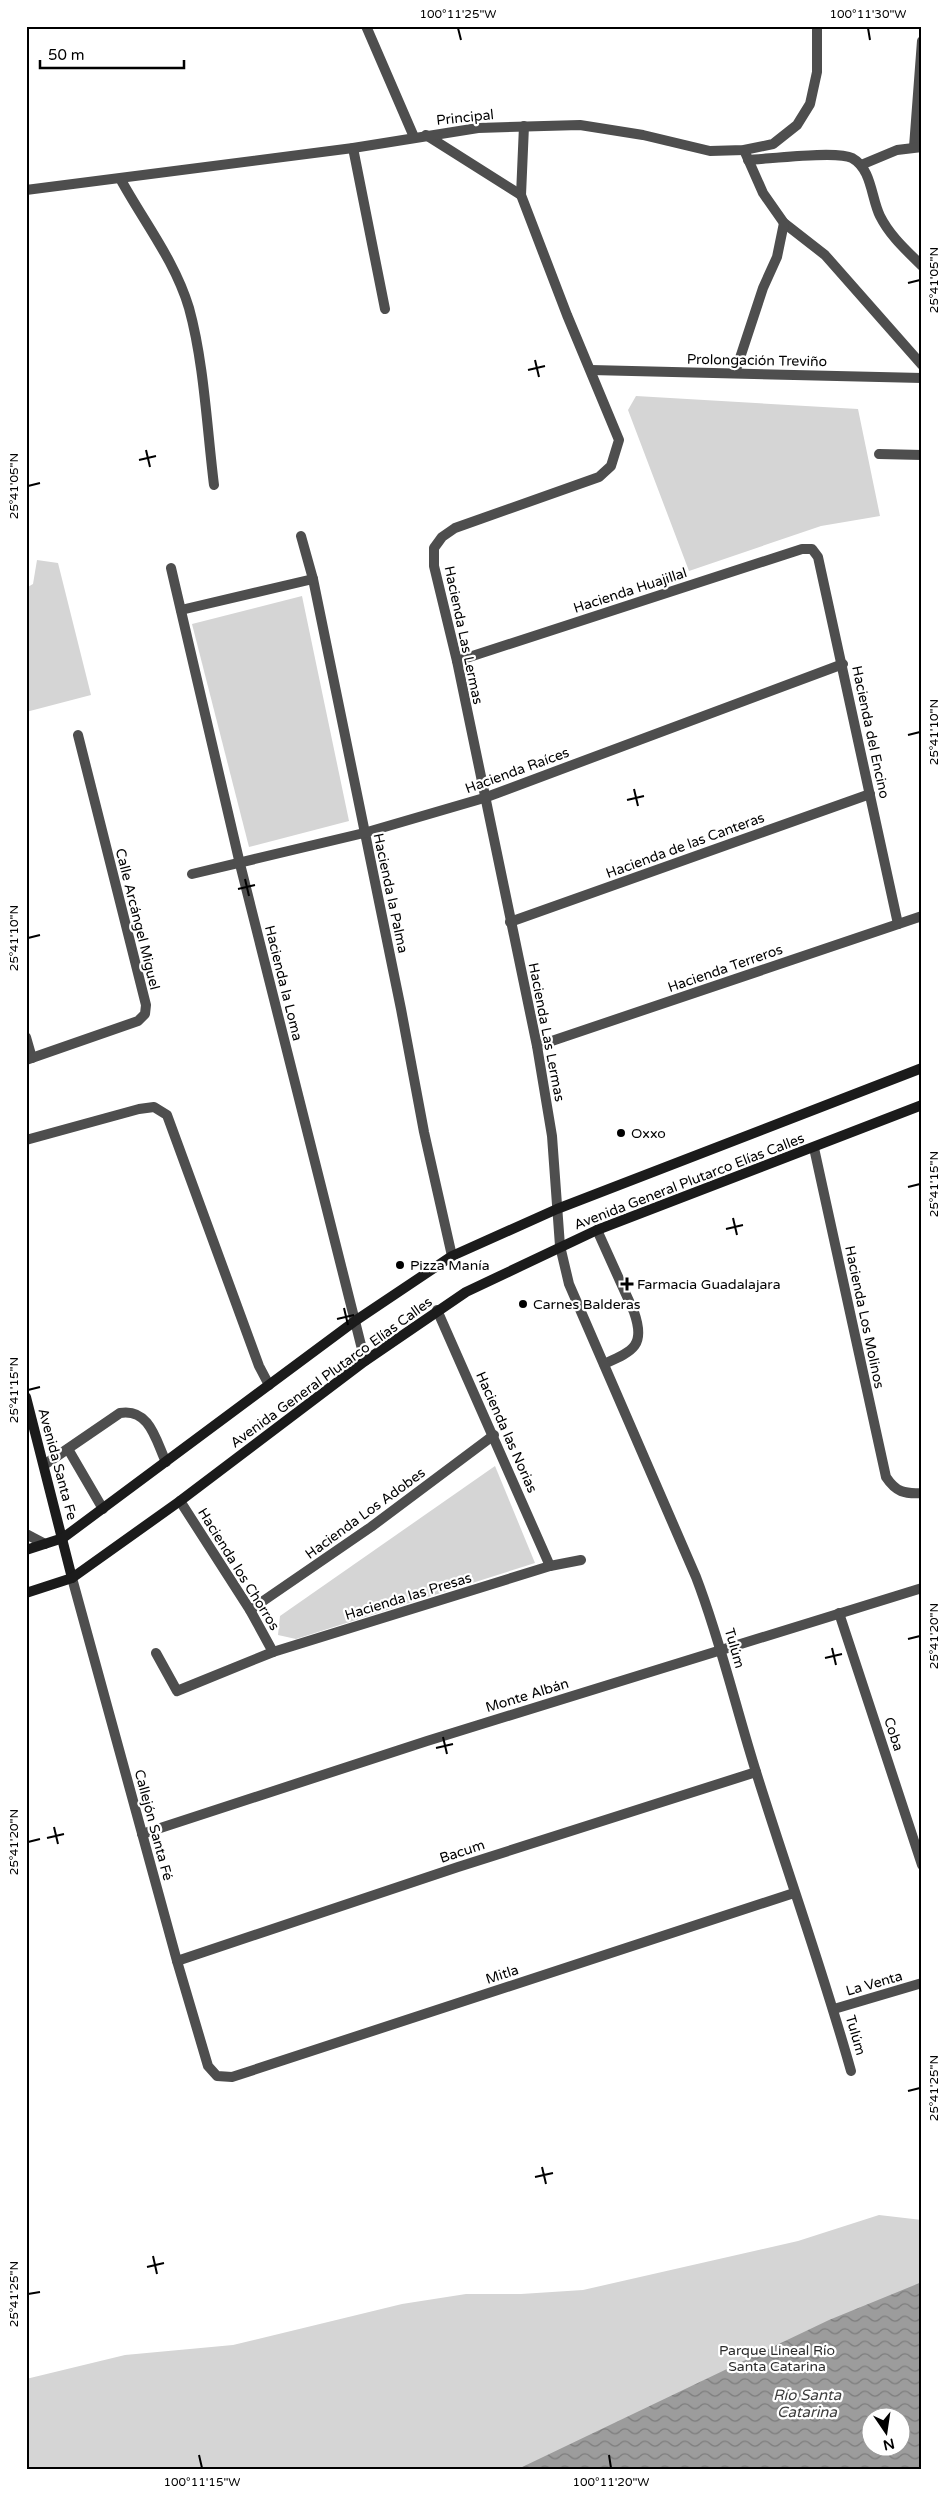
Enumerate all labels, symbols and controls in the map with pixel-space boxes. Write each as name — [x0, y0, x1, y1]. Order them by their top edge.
text: 100°11'25"W — [419, 7, 497, 21]
text: 100°11'30"W — [829, 7, 907, 21]
scale bar — [40, 38, 184, 70]
text: 50 m — [48, 46, 85, 64]
street label: Principal — [435, 106, 495, 129]
text: 25°41'05"N — [927, 247, 941, 313]
street label: Prolongación Treviño — [687, 351, 827, 370]
text: 25°41'05"N — [7, 453, 21, 519]
street label: Hacienda Las Lermas — [441, 564, 487, 706]
street label: Hacienda Huajillal — [571, 564, 689, 617]
street label: Hacienda del Encino — [848, 664, 893, 800]
text: 25°41'10"N — [927, 699, 941, 765]
street label: Hacienda Raíces — [463, 744, 572, 797]
street label: Hacienda de las Canteras — [604, 809, 767, 882]
street label: Hacienda la Palma — [369, 832, 412, 955]
street label: Calle Arcángel Miguel — [112, 847, 163, 992]
text: 25°41'10"N — [7, 905, 21, 971]
street label: Hacienda la Loma — [261, 924, 306, 1043]
street label: Hacienda Terreros — [665, 941, 785, 996]
street label: Hacienda Las Lermas — [525, 961, 568, 1103]
place label: Oxxo — [631, 1125, 666, 1142]
marker: Oxxo — [615, 1127, 627, 1139]
street label: Avenida General Plutarco Elías Calles — [572, 1129, 807, 1233]
text: 25°41'15"N — [927, 1151, 941, 1217]
street label: Hacienda Los Molinos — [841, 1244, 888, 1390]
place label: Pizza Manía — [410, 1257, 490, 1274]
marker: Pizza Manía — [394, 1259, 406, 1271]
place label: Farmacia Guadalajara — [637, 1276, 781, 1293]
marker: Farmacia Guadalajara — [621, 1278, 633, 1290]
street label: Avenida General Plutarco Elías Calles — [227, 1293, 436, 1451]
place label: Carnes Balderas — [533, 1296, 641, 1313]
marker: Carnes Balderas — [517, 1298, 529, 1310]
text: 25°41'15"N — [7, 1357, 21, 1423]
street label: Hacienda las Norias — [472, 1369, 541, 1496]
street label: Avenida Santa Fe — [34, 1406, 81, 1522]
street label: Hacienda Los Adobes — [302, 1464, 429, 1563]
street label: Hacienda los Chorros — [194, 1505, 283, 1634]
street label: Hacienda las Presas — [343, 1569, 474, 1624]
text: 25°41'20"N — [927, 1603, 941, 1669]
street label: Tulúm — [721, 1626, 748, 1670]
street label: Monte Albán — [483, 1675, 571, 1716]
street label: Coba — [880, 1715, 907, 1753]
street label: Callejón Santa Fé — [131, 1768, 177, 1883]
text: 25°41'20"N — [7, 1809, 21, 1875]
street label: Bacum — [437, 1836, 487, 1867]
street label: Mitla — [484, 1961, 521, 1988]
street label: La Venta — [844, 1967, 904, 2000]
street label: Tulúm — [842, 2013, 869, 2057]
text: 25°41'25"N — [927, 2055, 941, 2121]
text: 25°41'25"N — [7, 2261, 21, 2327]
park label: Parque Lineal Río Santa Catarina — [719, 2342, 835, 2375]
water label: Río Santa Catarina — [773, 2386, 842, 2421]
north arrow — [860, 2408, 910, 2458]
text: N — [881, 2435, 896, 2454]
text: 100°11'15"W — [163, 2475, 241, 2489]
text: 100°11'20"W — [572, 2475, 650, 2489]

